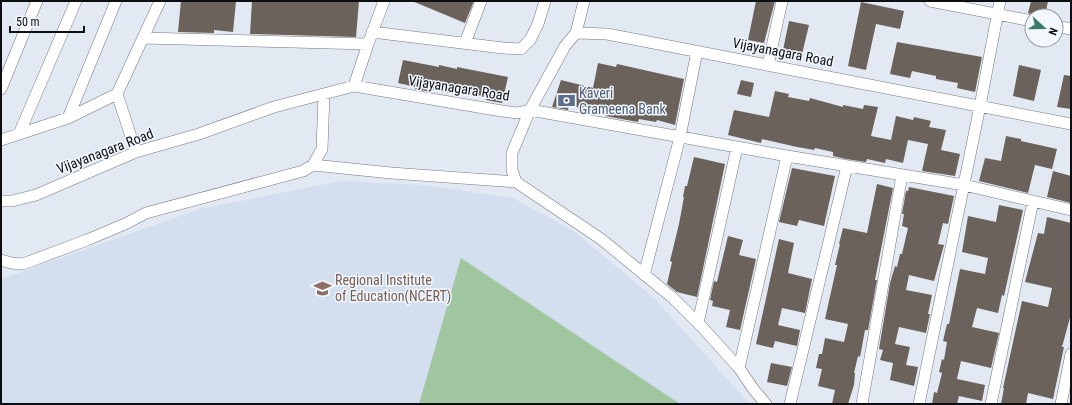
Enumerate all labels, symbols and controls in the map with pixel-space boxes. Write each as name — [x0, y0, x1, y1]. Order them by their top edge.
scale bar — [10, 8, 84, 34]
north arrow — [1024, 8, 1064, 48]
text: 50 m — [16, 15, 40, 29]
text: N — [1046, 26, 1060, 37]
street label: Vijayanagara Road — [731, 34, 835, 70]
street label: Vijayanagara Road — [407, 72, 511, 104]
place label: Kaveri Grameena Bank — [579, 85, 666, 117]
bank icon: Kaveri Grameena Bank — [556, 91, 576, 111]
street label: Vijayanagara Road — [54, 125, 156, 177]
place label: Regional Institute of Education(NCERT) — [335, 272, 451, 305]
school or university icon: Regional Institute of Education(NCERT) — [312, 278, 332, 298]

